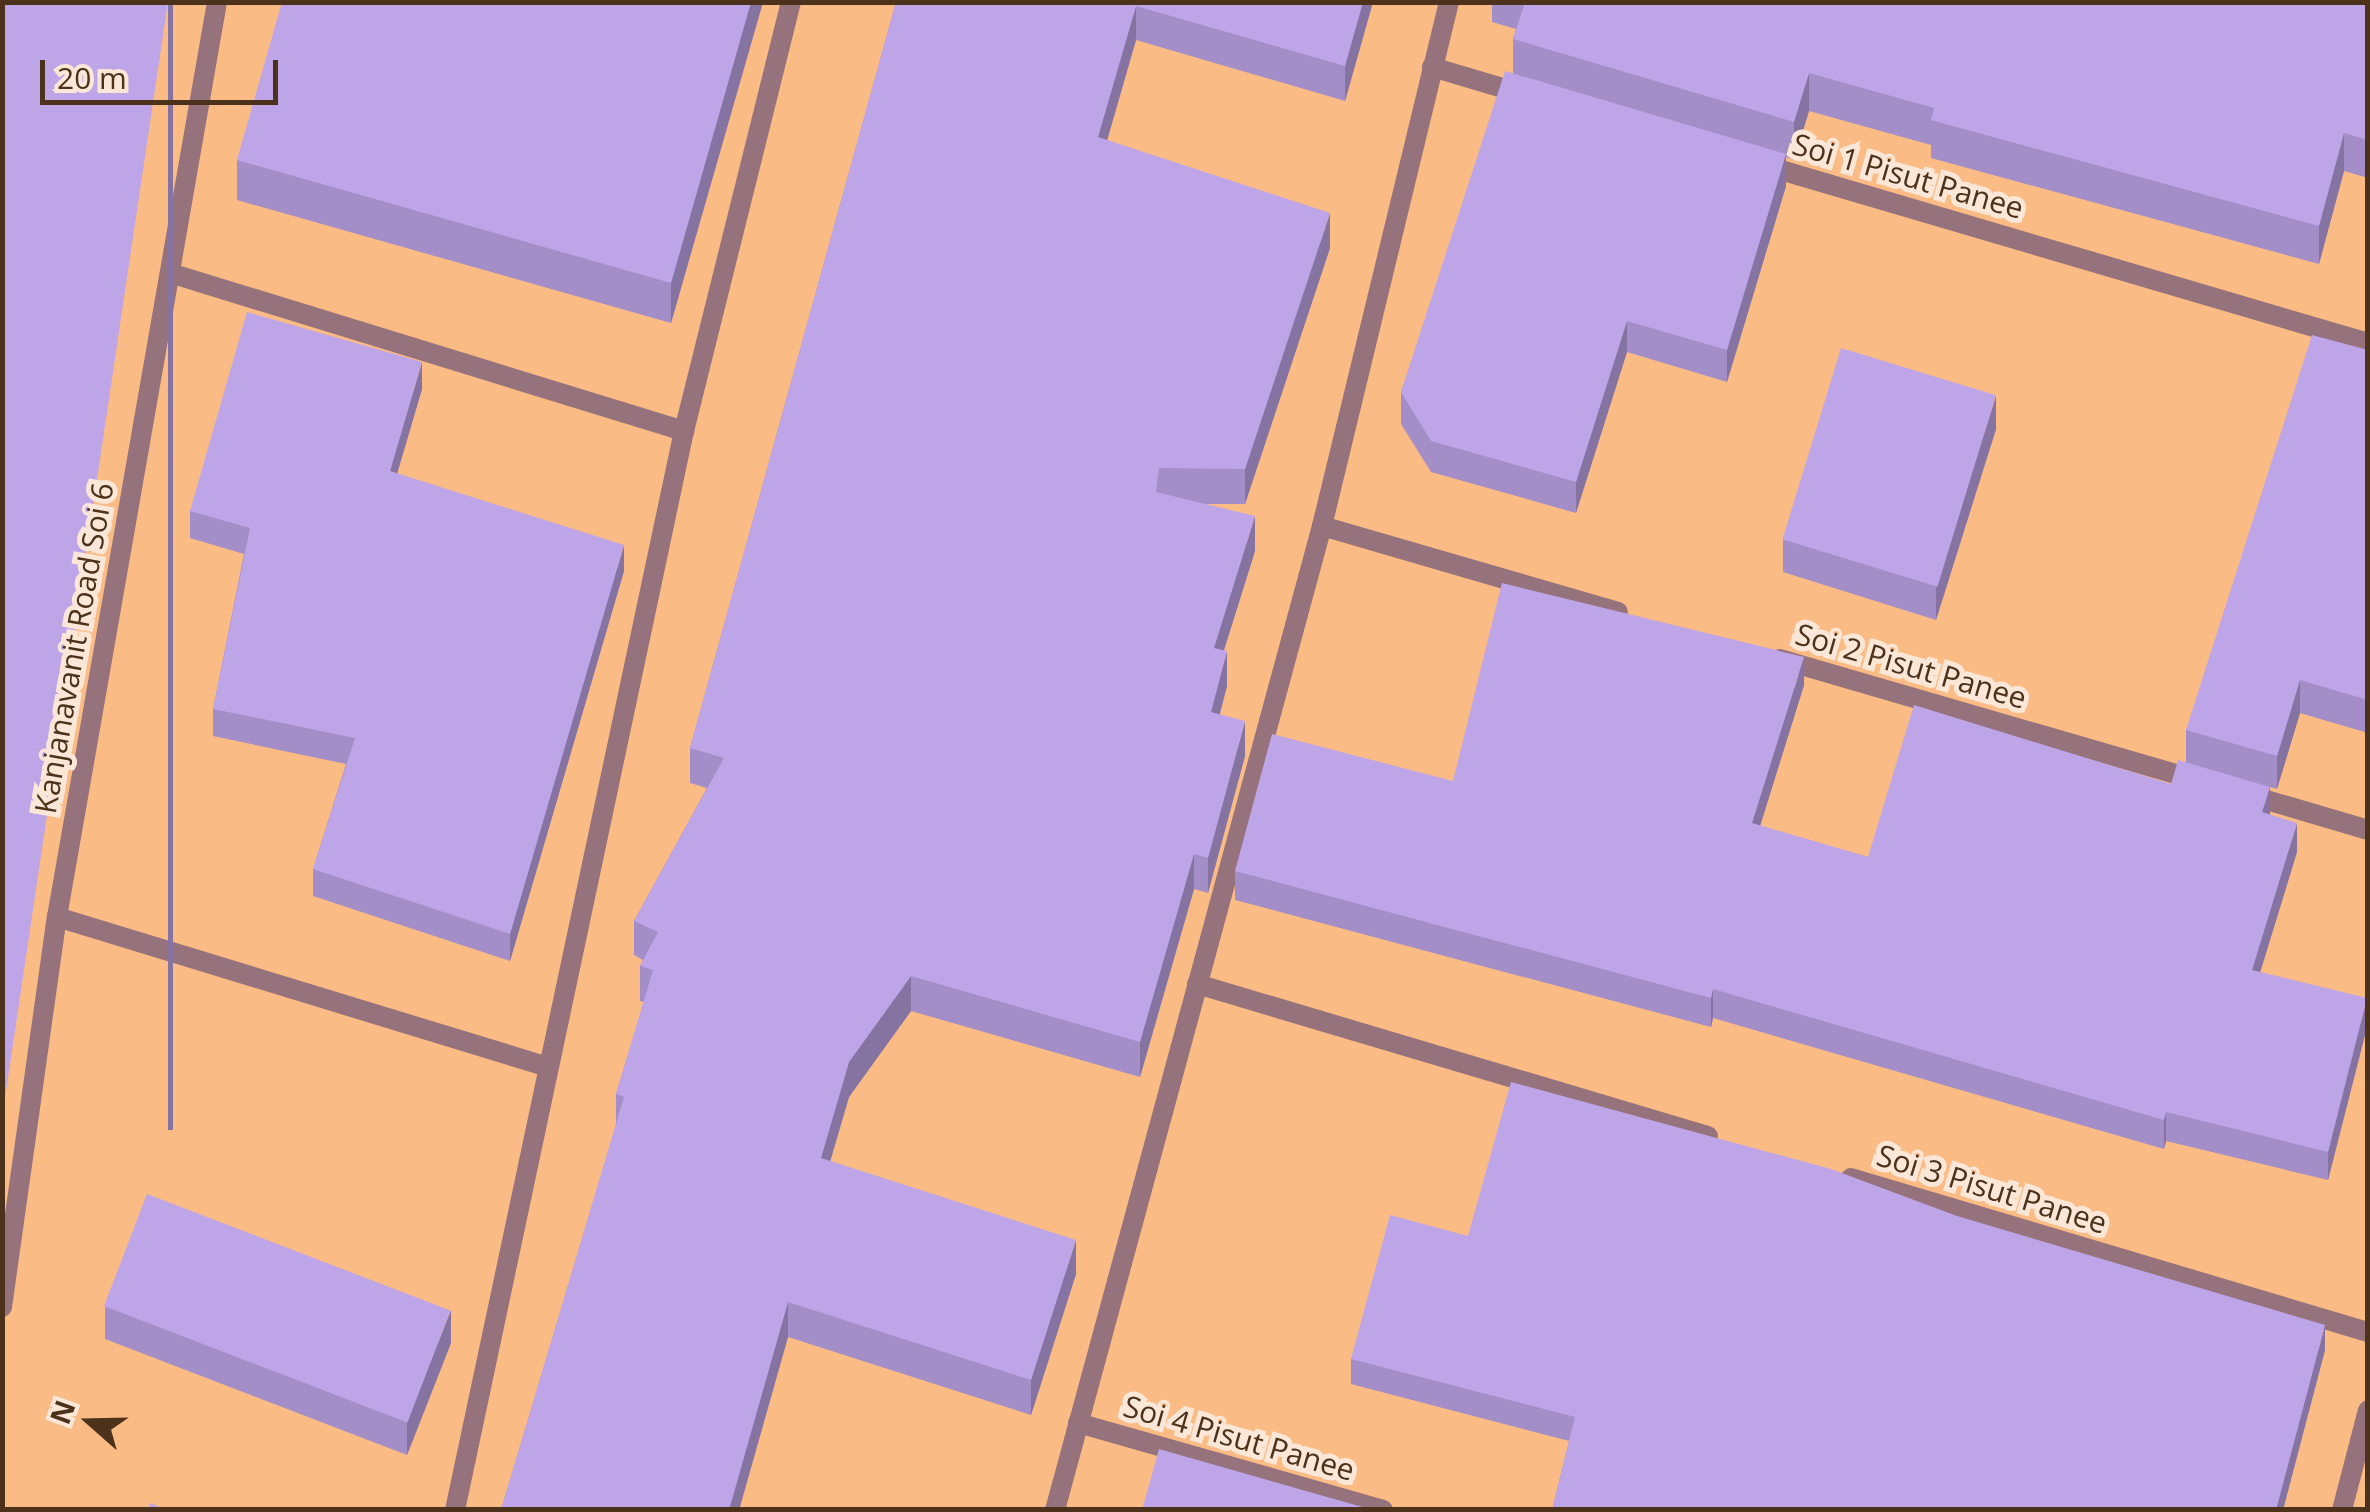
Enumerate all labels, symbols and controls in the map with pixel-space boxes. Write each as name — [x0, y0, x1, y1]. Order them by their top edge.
scale bar — [45, 40, 282, 102]
text: 20 m — [57, 57, 127, 98]
street label: Soi 1 Pisut Panee — [1788, 126, 2028, 226]
street label: Kanjanavanit Road Soi 6 — [27, 480, 121, 816]
street label: Soi 2 Pisut Panee — [1791, 616, 2031, 716]
street label: Soi 3 Pisut Panee — [1873, 1137, 2111, 1241]
north arrow — [40, 1372, 140, 1472]
street label: Soi 4 Pisut Panee — [1119, 1388, 1359, 1488]
text: N — [40, 1395, 84, 1429]

